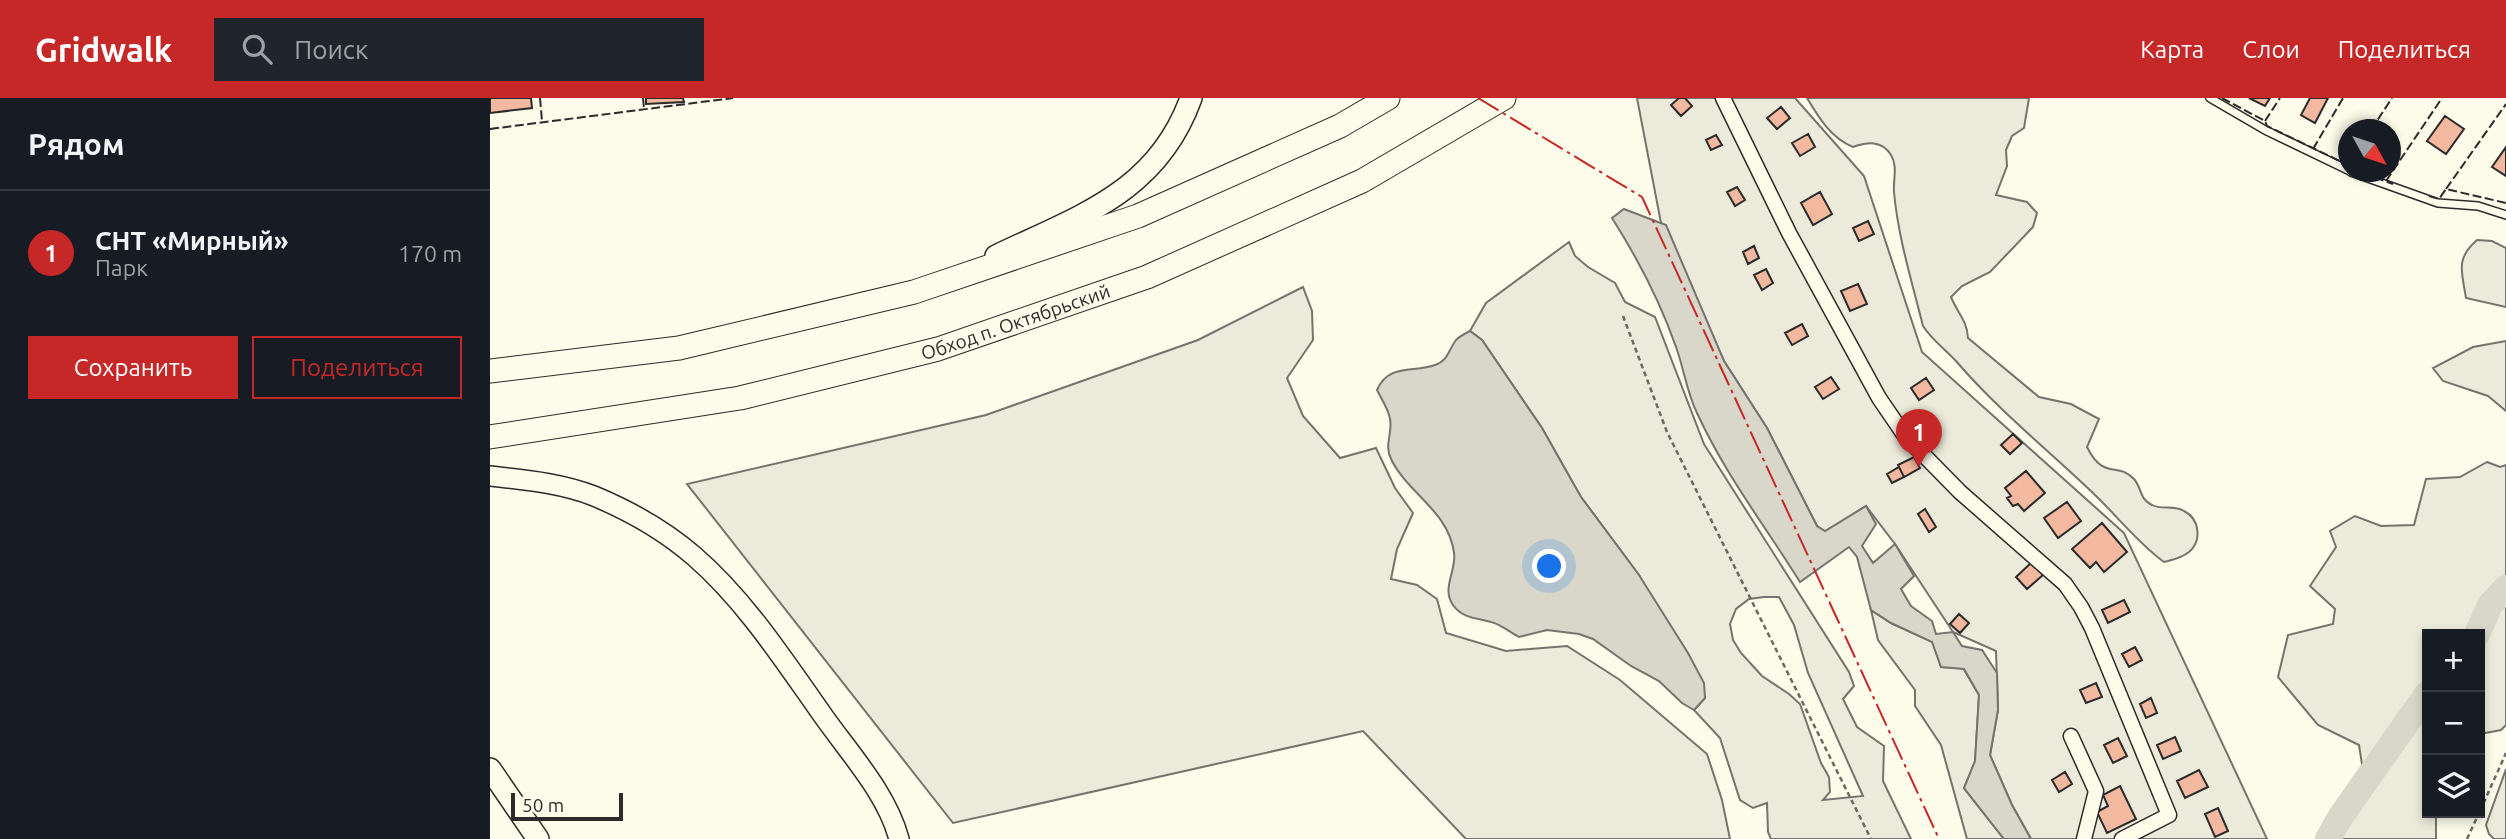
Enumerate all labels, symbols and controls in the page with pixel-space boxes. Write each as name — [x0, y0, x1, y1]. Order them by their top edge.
search box — [214, 18, 704, 81]
icon: search — [238, 30, 276, 68]
text: Gridwalk — [35, 31, 172, 68]
text: Поиск — [294, 35, 368, 64]
text: Карта — [2140, 36, 2204, 63]
text: Слои — [2242, 36, 2300, 63]
text: Поделиться — [2338, 36, 2471, 63]
north arrow — [2338, 119, 2401, 182]
text: Рядом — [28, 127, 124, 161]
text: СНТ «Мирный» — [95, 226, 288, 255]
text: 1 — [45, 241, 57, 266]
text: 170 m — [398, 241, 462, 266]
text: Парк — [95, 255, 148, 280]
street label: Обход п. Октябрьский — [919, 280, 1113, 364]
button: Сохранить — [28, 336, 238, 399]
button: Поделиться — [252, 336, 462, 399]
pin: 1 — [1896, 409, 1942, 467]
your location — [1532, 549, 1566, 583]
map controls — [2422, 629, 2485, 818]
button: + — [2422, 629, 2485, 692]
button: − — [2422, 692, 2485, 755]
button: layers — [2422, 755, 2485, 818]
scale bar — [511, 790, 623, 822]
text: 50 m — [522, 794, 564, 816]

